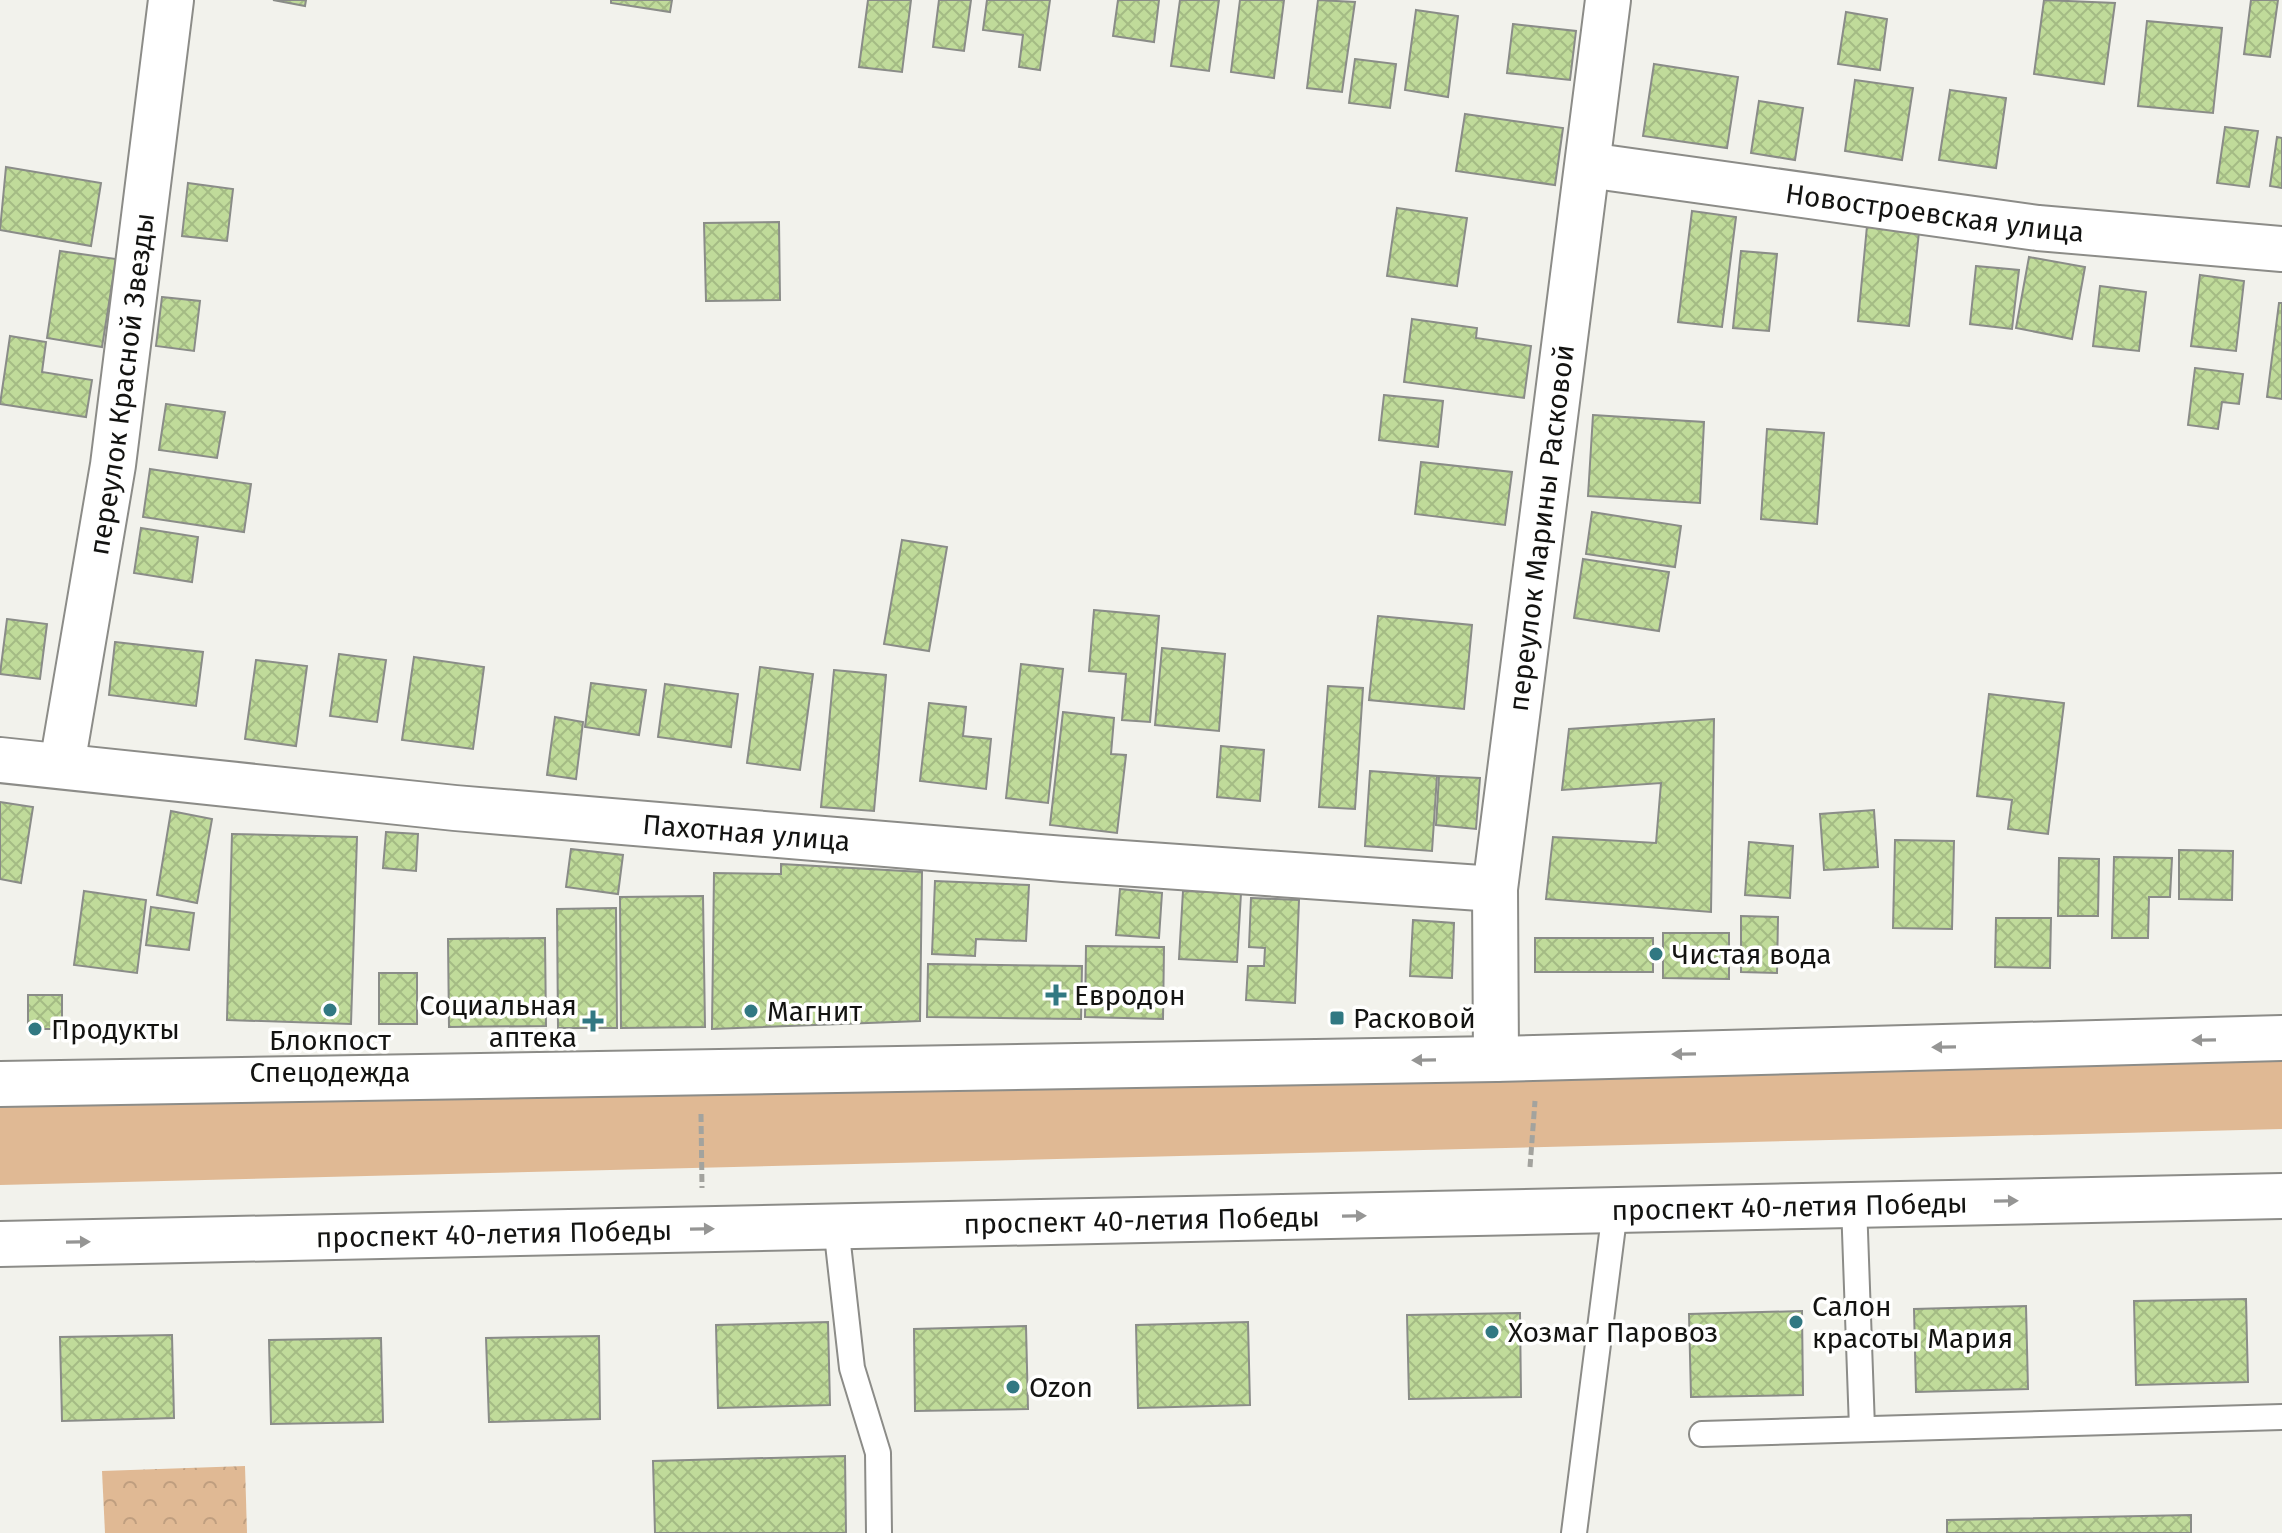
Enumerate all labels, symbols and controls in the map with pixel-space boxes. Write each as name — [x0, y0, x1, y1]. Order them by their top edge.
street label: Новостроевская улица — [1783, 177, 2085, 249]
street label: переулок Красной Звезды — [82, 211, 161, 557]
street label: переулок Марины Расковой — [1502, 343, 1581, 713]
street label: Пахотная улица — [641, 808, 852, 858]
place label: Чистая вода — [1672, 938, 1832, 971]
marker: Чистая вода — [1647, 945, 1665, 963]
place label: Евродон — [1074, 979, 1186, 1012]
marker: Евродон — [1045, 984, 1067, 1006]
place label: Социальная аптека — [419, 989, 577, 1054]
place label: Магнит — [767, 995, 862, 1028]
marker: Блокпост Спецодежда — [321, 1001, 339, 1019]
marker: Магнит — [742, 1002, 760, 1020]
place label: Расковой — [1353, 1002, 1476, 1035]
marker: Расковой — [1328, 1009, 1346, 1027]
marker: Социальная аптека — [584, 1012, 602, 1030]
place label: Продукты — [51, 1013, 180, 1046]
marker: Продукты — [26, 1020, 44, 1038]
place label: Блокпост Спецодежда — [250, 1024, 410, 1089]
one-way arrow — [2191, 1034, 2216, 1047]
one-way arrow — [1931, 1041, 1956, 1053]
one-way arrow — [1671, 1047, 1696, 1060]
one-way arrow — [1411, 1054, 1436, 1066]
street label: проспект 40-летия Победы — [1611, 1187, 1968, 1227]
one-way arrow — [1994, 1195, 2019, 1207]
street label: проспект 40-летия Победы — [963, 1200, 1320, 1241]
one-way arrow — [1342, 1209, 1367, 1222]
street label: проспект 40-летия Победы — [315, 1214, 672, 1254]
one-way arrow — [690, 1223, 715, 1235]
one-way arrow — [66, 1236, 91, 1248]
place label: Салон красоты Мария — [1812, 1290, 2013, 1355]
marker: Салон красоты Мария — [1787, 1313, 1805, 1331]
place label: Хозмаг Паровоз — [1508, 1316, 1718, 1349]
marker: Хозмаг Паровоз — [1483, 1323, 1501, 1341]
place label: Ozon — [1029, 1371, 1093, 1404]
marker: Ozon — [1004, 1378, 1022, 1396]

